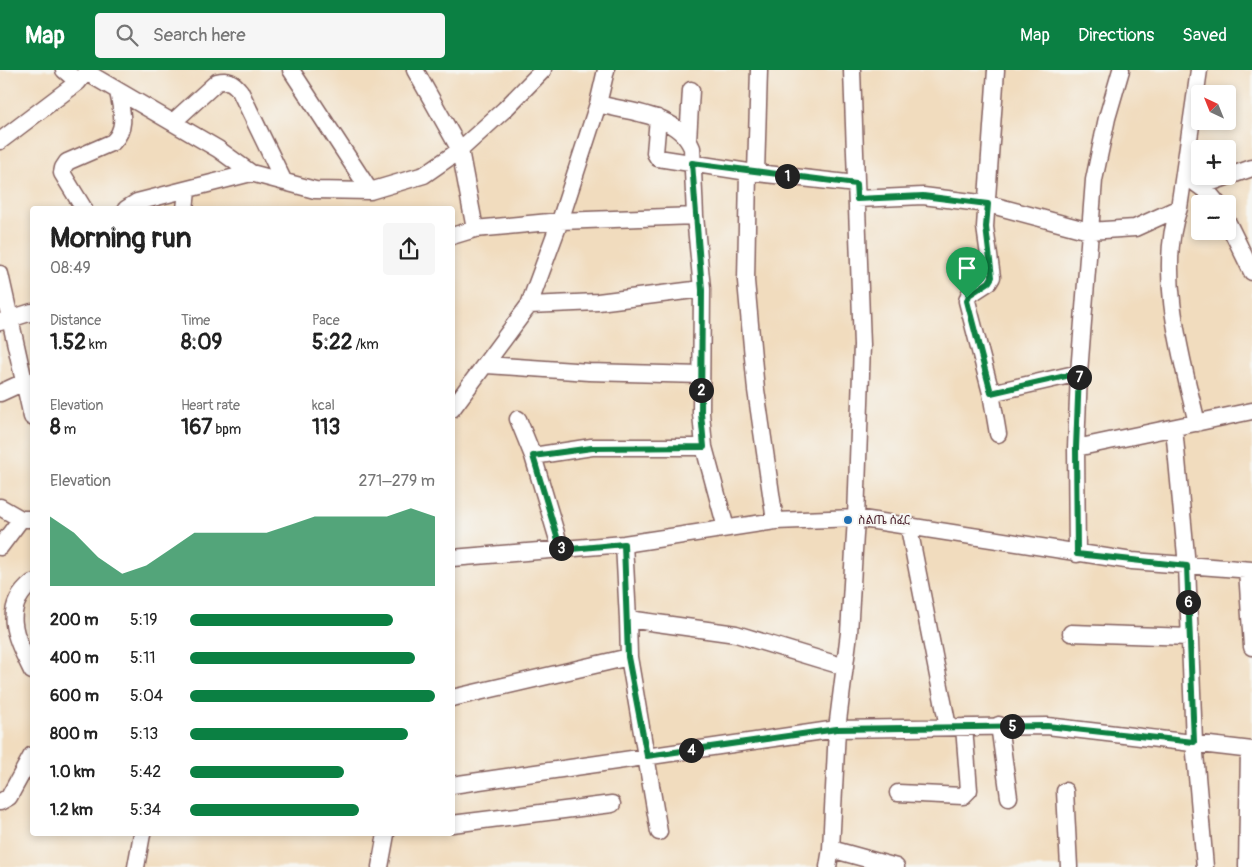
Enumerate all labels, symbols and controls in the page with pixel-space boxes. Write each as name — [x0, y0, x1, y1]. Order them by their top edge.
search box — [95, 13, 445, 58]
text: Map — [25, 21, 65, 50]
icon: search — [113, 21, 141, 49]
text: Search here — [153, 23, 246, 47]
text: Map — [1020, 24, 1050, 47]
text: Directions — [1078, 24, 1154, 47]
text: Saved — [1182, 24, 1227, 47]
north arrow — [1191, 85, 1236, 130]
map controls — [1191, 85, 1236, 240]
button: + — [1191, 140, 1236, 185]
pin: 1 — [774, 164, 800, 188]
text: 1 — [785, 168, 790, 185]
button: − — [1191, 195, 1236, 240]
text: Morning run — [50, 221, 192, 256]
button: share — [383, 223, 435, 275]
pin — [946, 247, 988, 298]
icon: arrive — [953, 254, 981, 282]
text: 08:49 — [50, 258, 91, 278]
text: Distance — [50, 312, 101, 329]
text: Time — [181, 312, 210, 329]
text: Pace — [312, 312, 340, 329]
text: 1.52 — [50, 329, 86, 356]
text: 8:09 — [181, 329, 222, 356]
text: 5:22 — [312, 329, 352, 356]
text: km — [86, 336, 107, 353]
text: /km — [352, 336, 379, 353]
pin: 7 — [1066, 364, 1092, 390]
text: 7 — [1076, 369, 1083, 386]
pin: 2 — [688, 378, 714, 402]
text: 2 — [698, 382, 705, 399]
text: Elevation — [50, 397, 103, 414]
text: Heart rate — [181, 397, 240, 414]
text: kcal — [312, 397, 335, 414]
text: 8 — [50, 414, 61, 441]
text: 167 — [181, 414, 212, 441]
text: 113 — [312, 414, 340, 441]
text: m — [61, 421, 76, 438]
text: bpm — [212, 421, 241, 438]
text: Elevation — [50, 471, 111, 491]
text: 271–279 m — [359, 471, 435, 491]
place label: ስልጤ ሰፈር — [858, 513, 910, 528]
marker: ስልጤ ሰፈር — [842, 514, 854, 526]
pin: 3 — [548, 536, 574, 560]
text: 3 — [558, 540, 565, 557]
pin: 6 — [1176, 590, 1200, 614]
text: 6 — [1184, 594, 1193, 611]
text: 200 m — [50, 610, 98, 630]
text: 5:19 — [130, 610, 157, 630]
text: 400 m — [50, 648, 99, 668]
text: 5:11 — [130, 648, 155, 668]
text: 600 m — [50, 686, 99, 706]
text: 5:04 — [130, 686, 163, 706]
pin: 5 — [1000, 714, 1024, 738]
text: 5 — [1009, 718, 1016, 735]
text: 800 m — [50, 724, 98, 744]
text: 5:13 — [130, 724, 158, 744]
pin: 4 — [678, 738, 704, 762]
text: 4 — [687, 742, 696, 759]
text: 1.0 km — [50, 762, 95, 782]
text: 5:42 — [130, 762, 161, 782]
text: 1.2 km — [50, 800, 93, 820]
text: 5:34 — [130, 800, 161, 820]

